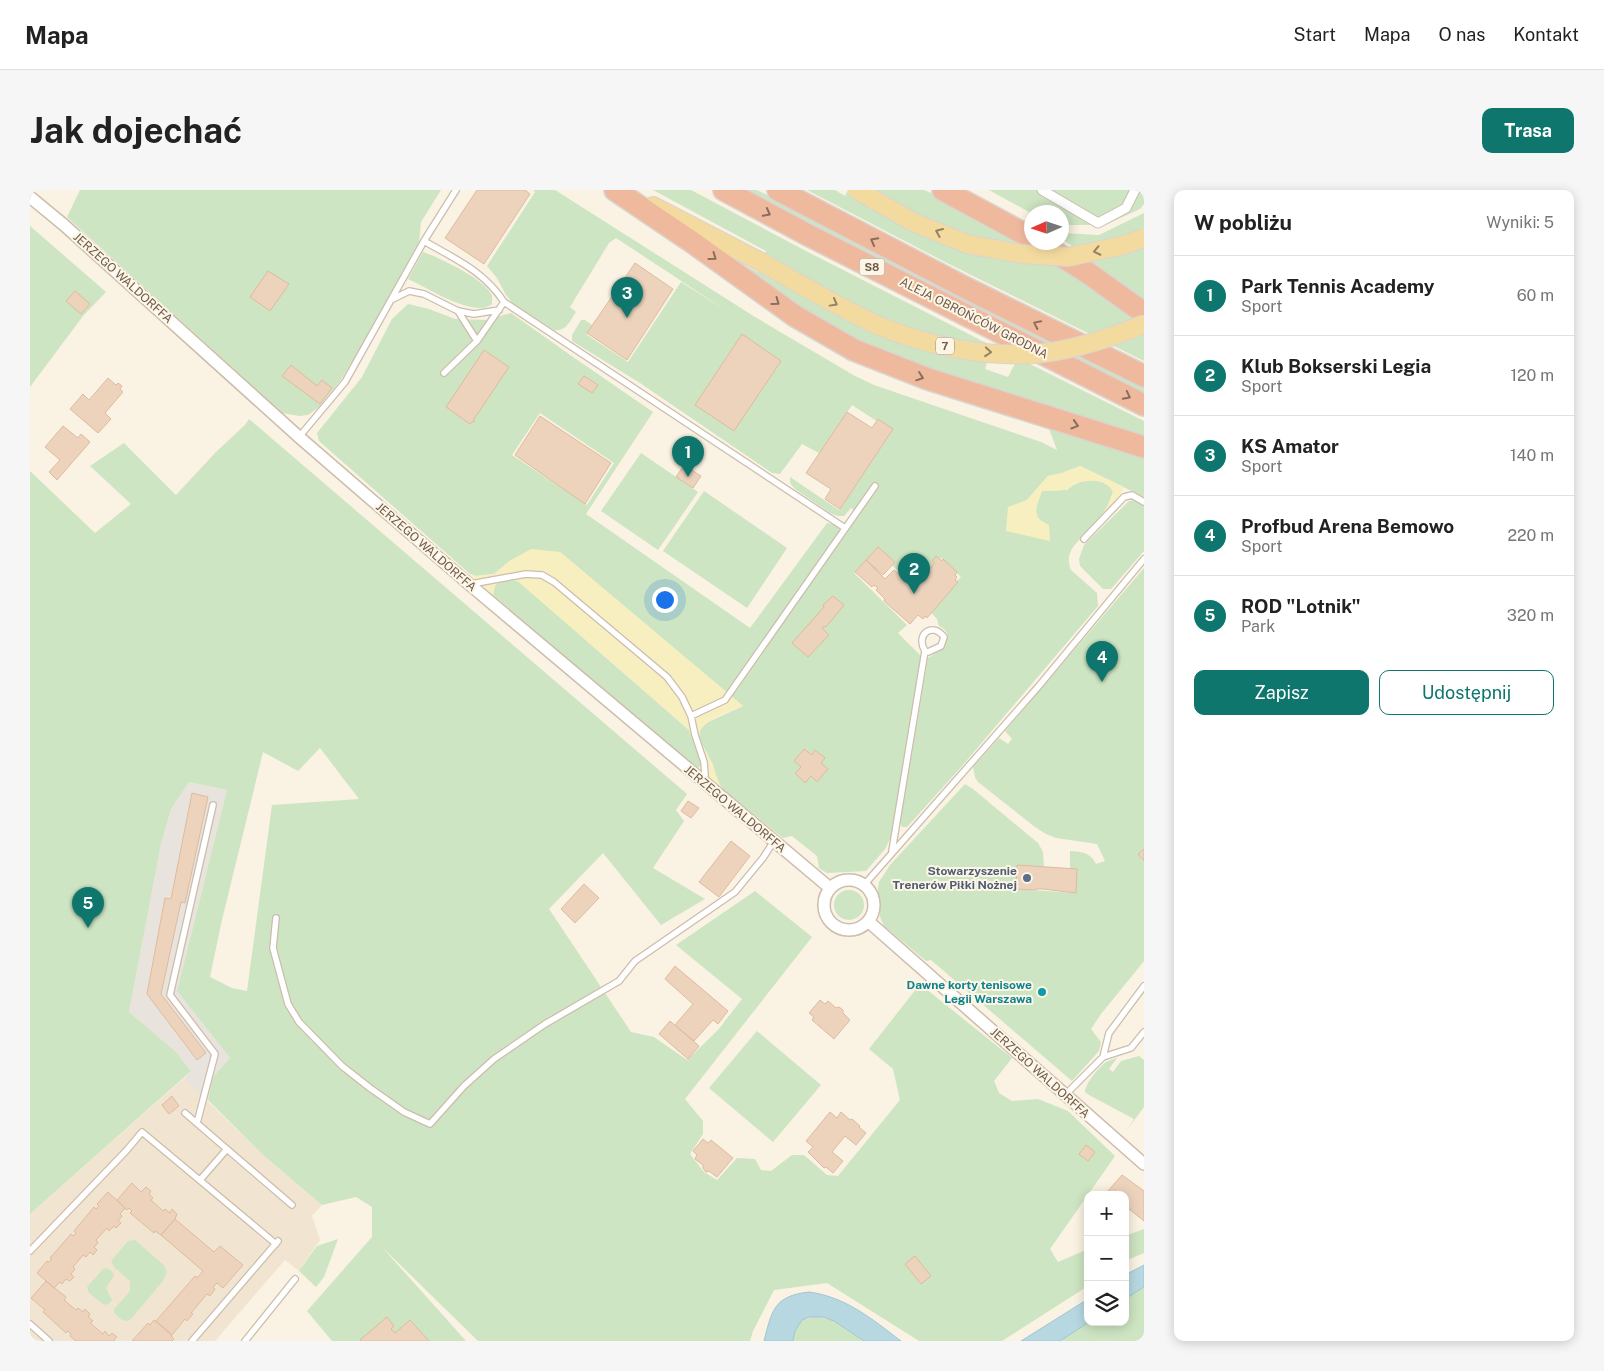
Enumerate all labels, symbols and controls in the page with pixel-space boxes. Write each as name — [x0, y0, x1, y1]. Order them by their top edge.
text: Mapa — [25, 21, 89, 49]
text: Start — [1294, 24, 1336, 45]
text: Mapa — [1364, 24, 1410, 45]
text: O nas — [1438, 24, 1485, 45]
text: Kontakt — [1513, 24, 1579, 45]
button: Trasa — [1482, 108, 1574, 153]
text: Jak dojechać — [30, 110, 242, 151]
north arrow — [1024, 205, 1069, 250]
one-way arrow — [762, 207, 771, 217]
text: W pobliżu — [1194, 210, 1292, 235]
text: Wyniki: 5 — [1486, 213, 1554, 232]
one-way arrow — [935, 228, 944, 239]
street label: JERZEGO WALDORFFA — [71, 230, 176, 326]
one-way arrow — [871, 237, 880, 247]
one-way arrow — [1093, 245, 1102, 256]
one-way arrow — [707, 251, 717, 260]
road number: S8 — [860, 258, 884, 276]
street label: ALEJA OBROŃCÓW GRODNA — [898, 274, 1051, 362]
text: Park Tennis Academy — [1241, 275, 1434, 297]
pin: 3 — [611, 277, 643, 318]
text: 1 — [1207, 286, 1213, 305]
text: 60 m — [1517, 286, 1554, 305]
one-way arrow — [770, 297, 779, 305]
one-way arrow — [829, 297, 838, 307]
text: Sport — [1241, 297, 1283, 316]
one-way arrow — [1033, 320, 1042, 330]
road number: 7 — [936, 338, 954, 354]
one-way arrow — [984, 347, 992, 358]
text: Klub Bokserski Legia — [1241, 355, 1431, 377]
text: 2 — [1205, 366, 1215, 385]
text: 120 m — [1510, 366, 1554, 385]
one-way arrow — [915, 371, 924, 381]
text: Sport — [1241, 377, 1283, 396]
one-way arrow — [1122, 390, 1131, 400]
one-way arrow — [1070, 420, 1079, 430]
text: KS Amator — [1241, 435, 1339, 457]
pin: 1 — [672, 436, 704, 477]
text: 3 — [1205, 446, 1215, 465]
text: 140 m — [1510, 446, 1554, 465]
text: Sport — [1241, 457, 1283, 476]
street label: JERZEGO WALDORFFA — [373, 500, 479, 595]
text: Profbud Arena Bemowo — [1241, 515, 1454, 537]
text: 4 — [1205, 526, 1215, 545]
text: 220 m — [1507, 526, 1554, 545]
text: Sport — [1241, 537, 1283, 556]
pin: 2 — [898, 553, 930, 594]
your location — [652, 587, 678, 613]
text: ROD "Lotnik" — [1241, 595, 1361, 617]
text: 5 — [1205, 606, 1215, 625]
text: 320 m — [1507, 606, 1554, 625]
text: Park — [1241, 617, 1275, 636]
pin: 4 — [1086, 641, 1118, 682]
button: Zapisz — [1194, 670, 1369, 715]
button: Udostępnij — [1379, 670, 1554, 715]
street label: JERZEGO WALDORFFA — [681, 762, 789, 856]
place label: Stowarzyszenie Trenerów Piłki Nożnej — [892, 864, 1017, 892]
marker: Stowarzyszenie Trenerów Piłki Nożnej — [1021, 872, 1033, 884]
pin: 5 — [72, 887, 104, 928]
place label: Dawne korty tenisowe Legii Warszawa — [907, 978, 1032, 1006]
marker: Dawne korty tenisowe Legii Warszawa — [1036, 986, 1048, 998]
street label: JERZEGO WALDORFFA — [988, 1025, 1093, 1121]
map controls — [1084, 1191, 1129, 1326]
button: + — [1084, 1191, 1129, 1236]
button: − — [1084, 1236, 1129, 1281]
button: layers — [1084, 1281, 1129, 1326]

